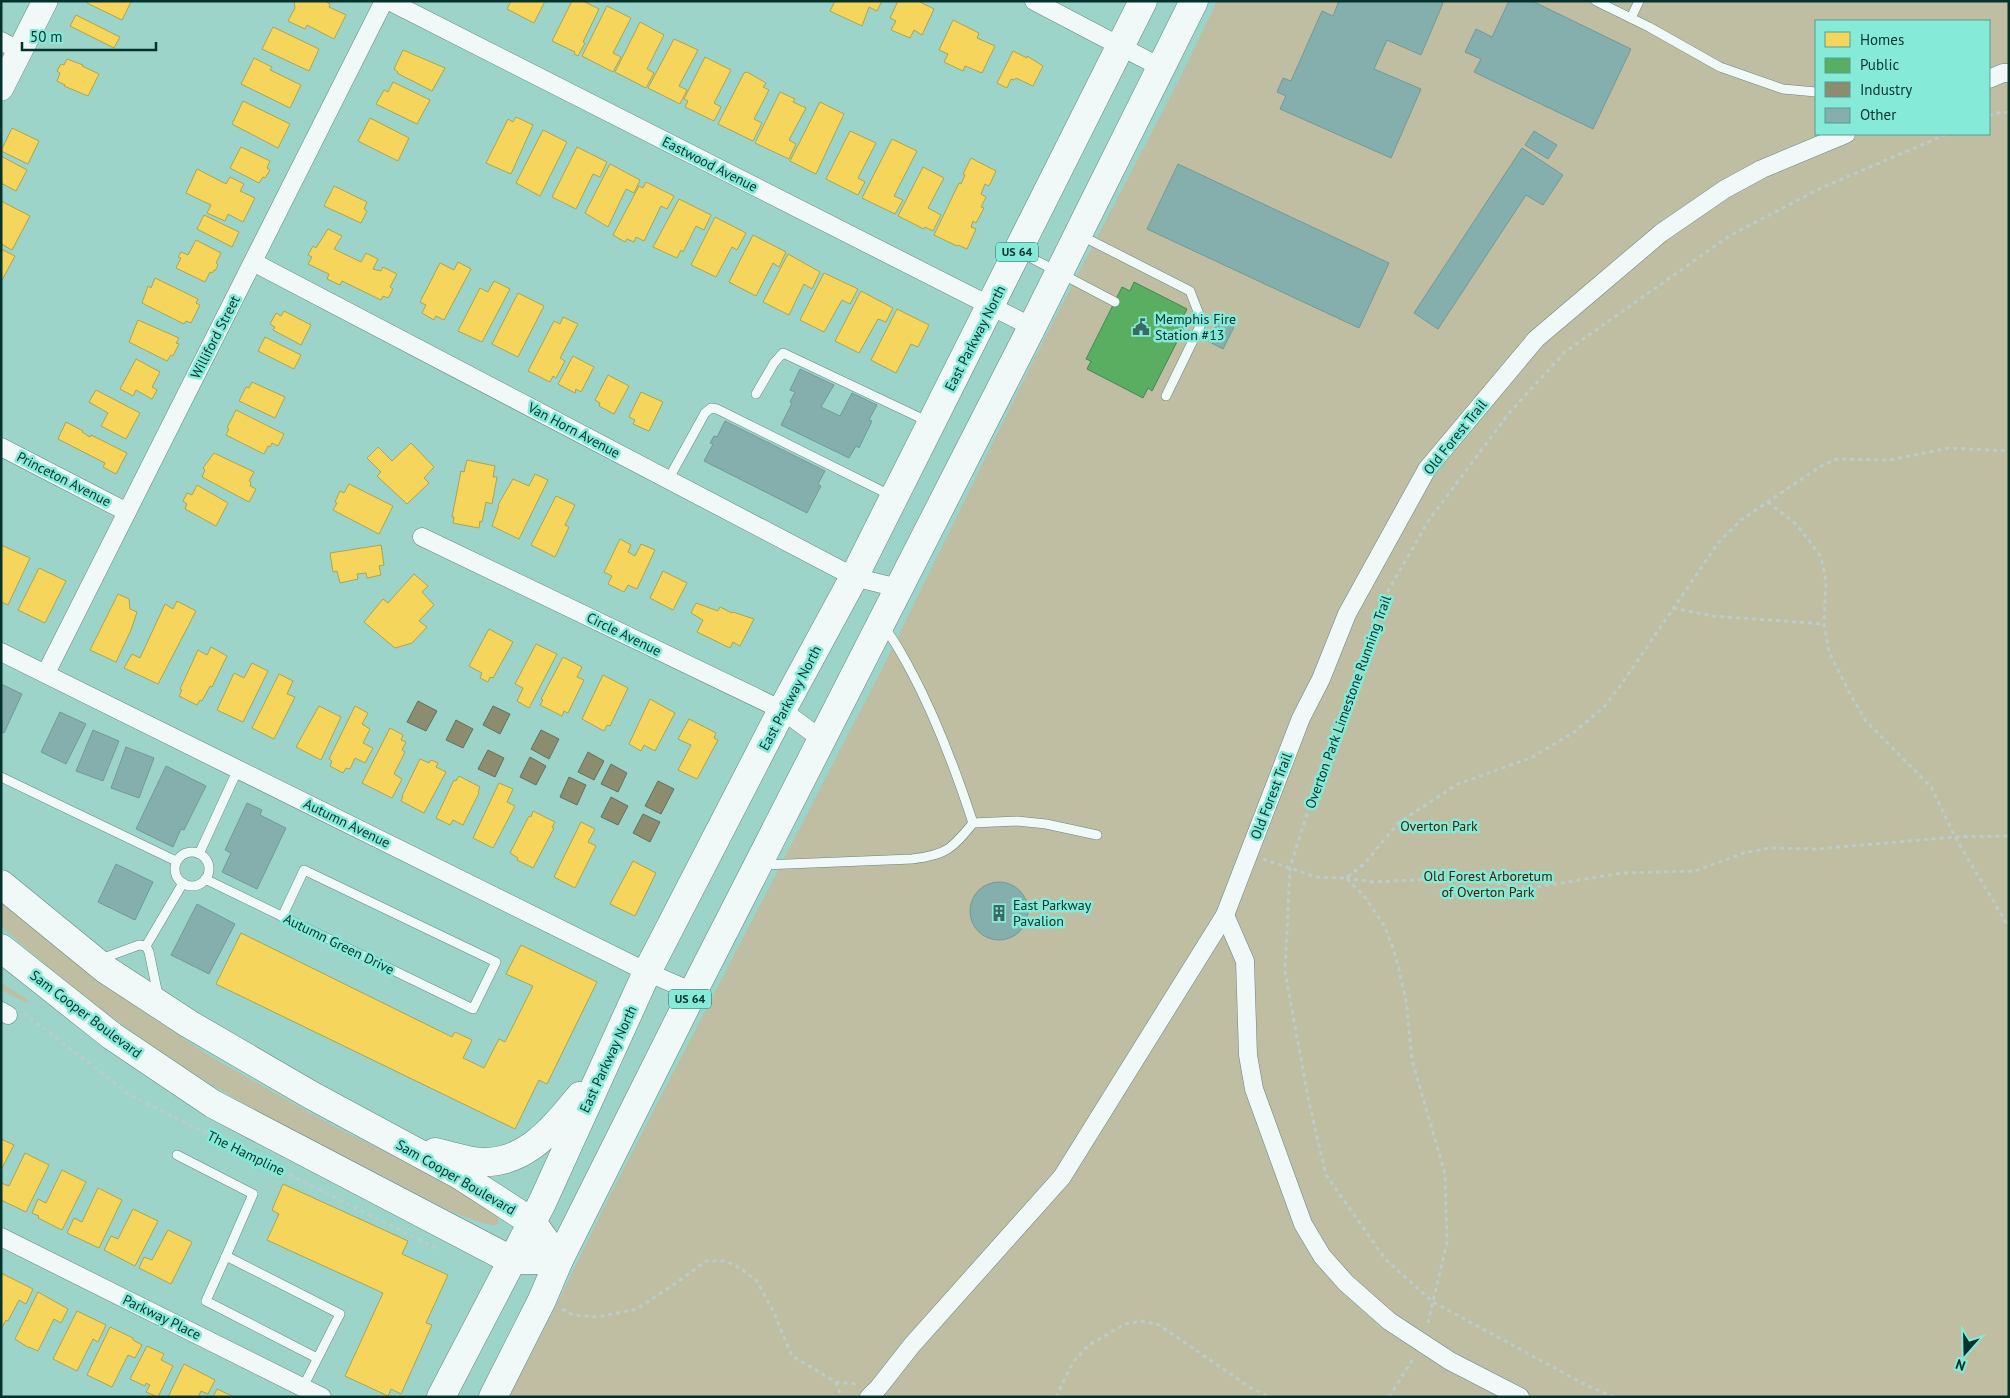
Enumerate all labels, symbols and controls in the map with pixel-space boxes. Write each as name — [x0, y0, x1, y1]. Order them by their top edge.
scale bar — [22, 20, 156, 52]
legend — [1815, 20, 1990, 135]
text: 50 m — [30, 27, 63, 46]
text: Homes — [1860, 30, 1904, 49]
text: Public — [1860, 55, 1899, 74]
text: Industry — [1860, 80, 1912, 99]
text: Other — [1860, 105, 1896, 124]
street label: Eastwood Avenue — [659, 132, 761, 196]
road number: US 64 — [996, 242, 1038, 262]
street label: East Parkway North — [941, 282, 1009, 394]
street label: Williford Street — [186, 292, 244, 382]
place label: Memphis Fire Station #13 — [1155, 310, 1236, 344]
public building icon: Memphis Fire Station #13 — [1131, 317, 1151, 337]
street label: Old Forest Trail — [1419, 396, 1491, 478]
street label: Van Horn Avenue — [524, 398, 623, 462]
street label: Princeton Avenue — [14, 448, 114, 510]
street label: Overton Park Limestone Running Trail — [1301, 593, 1395, 811]
street label: Circle Avenue — [584, 608, 664, 660]
street label: East Parkway North — [755, 643, 825, 753]
street label: Old Forest Trail — [1246, 750, 1296, 842]
street label: Autumn Avenue — [301, 794, 393, 852]
park label: Overton Park — [1400, 817, 1478, 835]
park label: Old Forest Arboretum of Overton Park — [1423, 867, 1553, 901]
place label: East Parkway Pavalion — [1013, 896, 1092, 930]
building icon: East Parkway Pavalion — [989, 903, 1009, 923]
street label: Autumn Green Drive — [281, 909, 397, 979]
street label: Sam Cooper Boulevard — [27, 966, 145, 1062]
road number: US 64 — [669, 990, 711, 1009]
street label: East Parkway North — [575, 1003, 641, 1115]
street label: The Hampline — [204, 1126, 288, 1180]
street label: Sam Cooper Boulevard — [393, 1135, 519, 1219]
street label: Parkway Place — [120, 1290, 204, 1344]
north arrow — [1940, 1328, 1990, 1378]
text: N — [1953, 1355, 1968, 1375]

